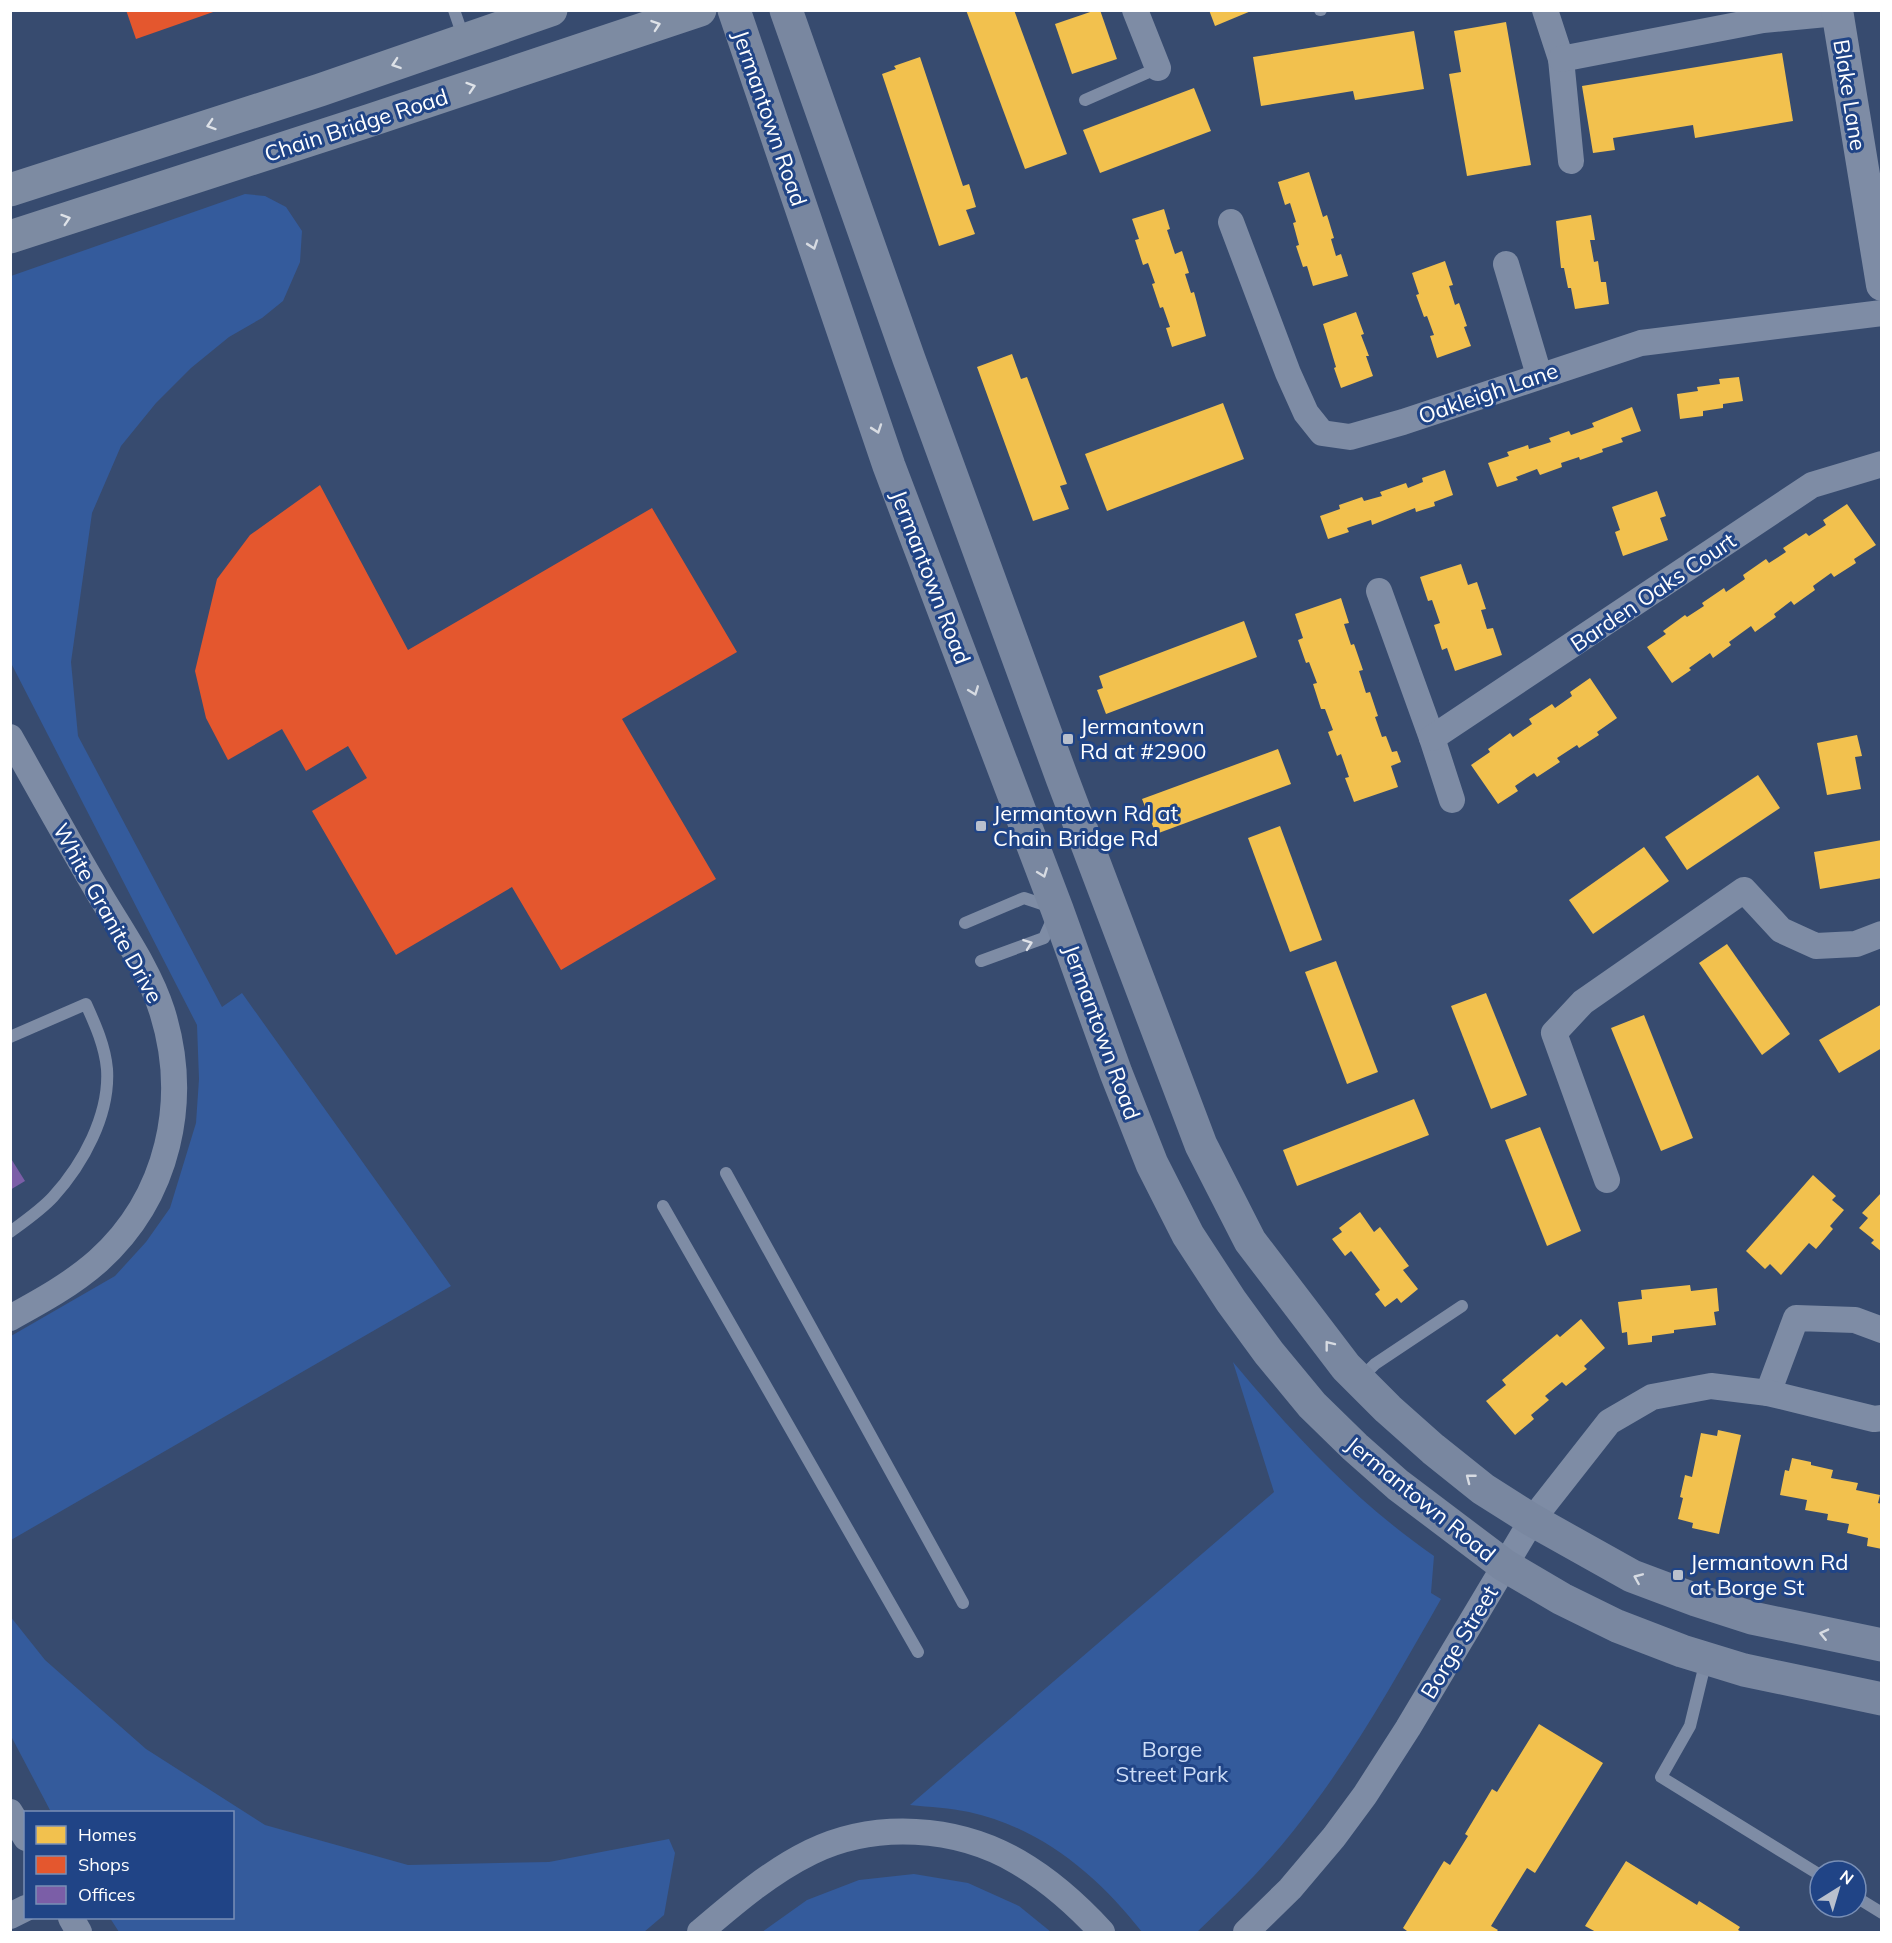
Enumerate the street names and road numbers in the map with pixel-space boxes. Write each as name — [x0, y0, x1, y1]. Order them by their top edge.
street label: Jermantown Road — [727, 26, 813, 210]
street label: Blake Lane — [1827, 37, 1873, 153]
street label: Chain Bridge Road — [261, 82, 451, 168]
street label: Oakleigh Lane — [1414, 356, 1562, 430]
street label: Jermantown Road — [885, 486, 977, 668]
street label: Barden Oaks Court — [1565, 526, 1741, 658]
street label: White Granite Drive — [47, 818, 169, 1008]
street label: Jermantown Road — [1057, 941, 1147, 1123]
street label: Jermantown Road — [1341, 1430, 1501, 1568]
street label: Borge Street — [1414, 1580, 1504, 1704]

